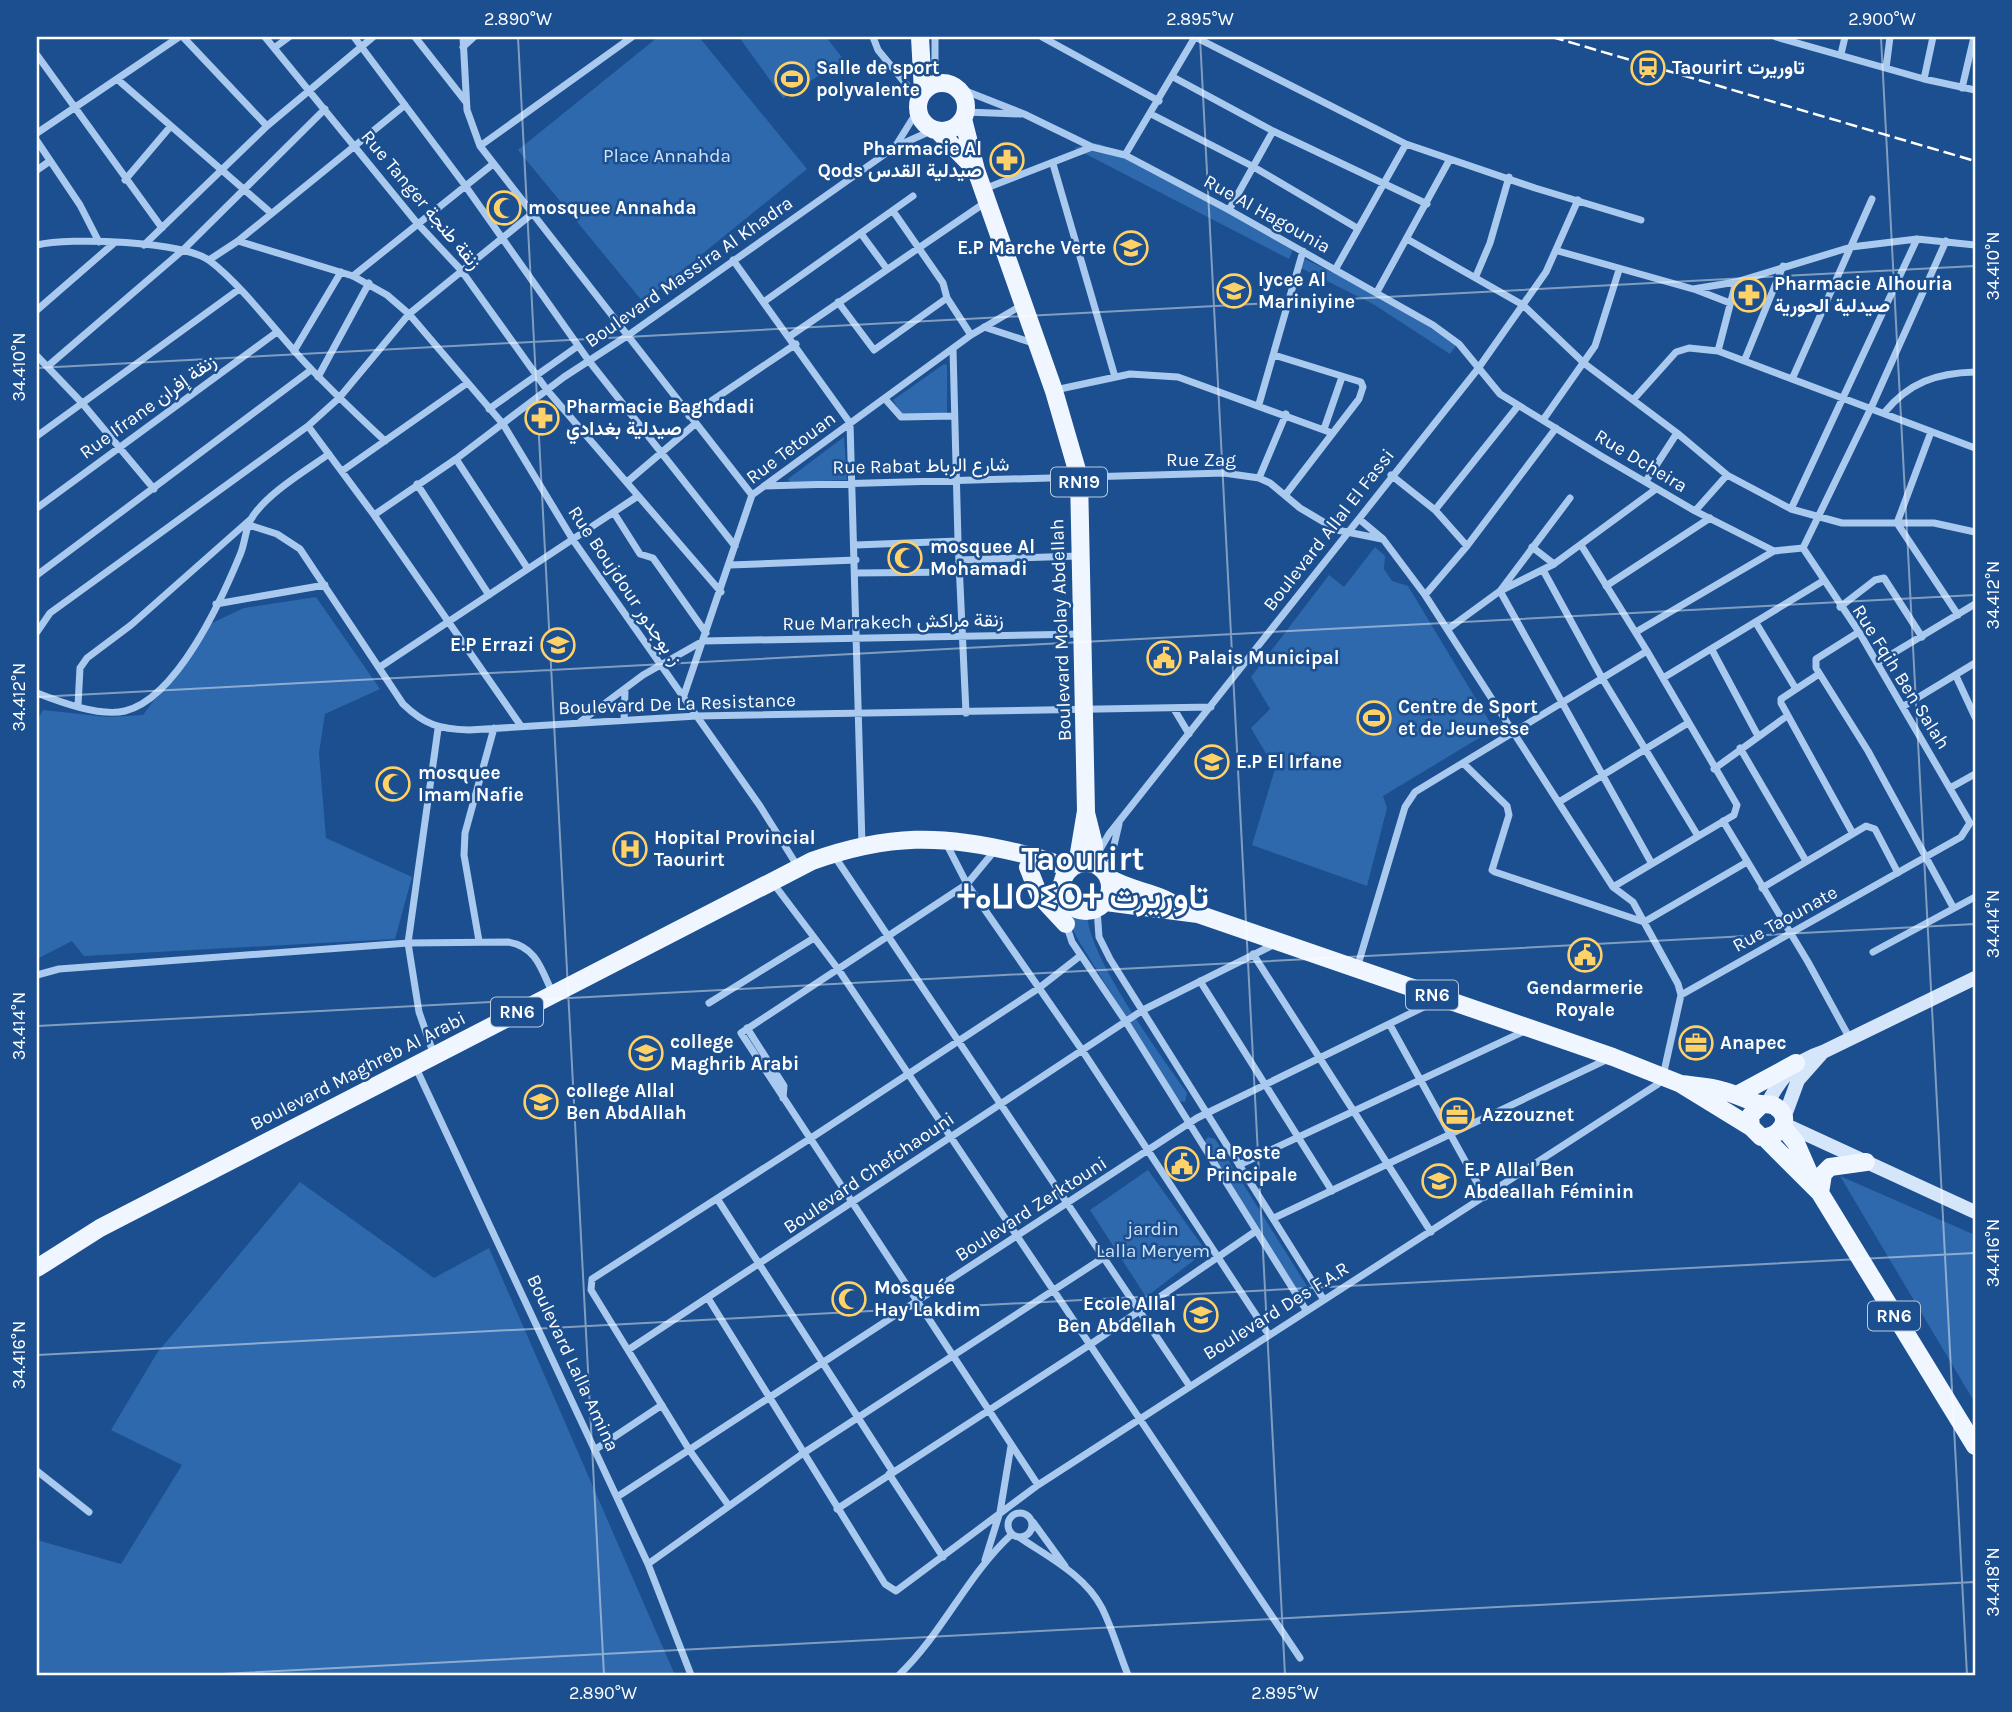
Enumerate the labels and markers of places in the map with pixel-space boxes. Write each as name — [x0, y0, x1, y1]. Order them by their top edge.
station icon: Taourirt تاوريرت — [1629, 49, 1667, 87]
place label: Salle de sport polyvalente — [816, 57, 940, 101]
place label: Taourirt تاوريرت — [1672, 57, 1805, 80]
sports icon: Salle de sport polyvalente — [773, 60, 811, 98]
place label: Pharmacie Al Qods صيدلية القدس — [818, 138, 982, 182]
pharmacy icon: Pharmacie Al Qods صيدلية القدس — [988, 141, 1026, 179]
mosque icon: mosquee Annahda — [485, 189, 523, 227]
place label: mosquee Annahda — [528, 197, 697, 219]
school or university icon: E.P Marche Verte — [1112, 229, 1150, 267]
place label: E.P Marche Verte — [957, 237, 1106, 259]
place label: lycee Al Mariniyine — [1258, 269, 1355, 313]
school or university icon: lycee Al Mariniyine — [1215, 272, 1253, 310]
place label: Pharmacie Alhouria صيدلية الحورية — [1774, 273, 1953, 318]
pharmacy icon: Pharmacie Alhouria صيدلية الحورية — [1730, 276, 1768, 314]
place label: Pharmacie Baghdadi صيدلية بغدادي — [566, 396, 755, 445]
pharmacy icon: Pharmacie Baghdadi صيدلية بغدادي — [523, 399, 561, 437]
place label: mosquee Al Mohamadi — [930, 536, 1035, 580]
mosque icon: mosquee Al Mohamadi — [886, 539, 924, 577]
school or university icon: E.P Errazi — [539, 626, 577, 664]
place label: E.P Errazi — [450, 634, 534, 656]
public building icon: Palais Municipal — [1145, 639, 1183, 677]
place label: Palais Municipal — [1188, 647, 1340, 669]
place label: Centre de Sport et de Jeunesse — [1398, 696, 1538, 740]
sports icon: Centre de Sport et de Jeunesse — [1355, 699, 1393, 737]
school or university icon: E.P El Irfane — [1193, 743, 1231, 781]
place label: E.P El Irfane — [1236, 751, 1342, 773]
place label: mosquee Imam Nafie — [418, 762, 524, 806]
mosque icon: mosquee Imam Nafie — [374, 765, 412, 803]
place label: Hopital Provincial Taourirt — [654, 827, 816, 871]
hospital icon: Hopital Provincial Taourirt — [611, 830, 649, 868]
public building icon: Gendarmerie Royale — [1566, 936, 1604, 974]
place label: Gendarmerie Royale — [1527, 977, 1643, 1021]
office icon: Anapec — [1677, 1024, 1715, 1062]
place label: college Maghrib Arabi — [670, 1031, 799, 1075]
place label: Anapec — [1720, 1032, 1787, 1054]
school or university icon: college Maghrib Arabi — [627, 1034, 665, 1072]
place label: college Allal Ben AbdAllah — [566, 1080, 687, 1124]
school or university icon: college Allal Ben AbdAllah — [522, 1083, 560, 1121]
office icon: Azzouznet — [1438, 1096, 1476, 1134]
place label: Azzouznet — [1482, 1104, 1574, 1126]
place label: La Poste Principale — [1206, 1142, 1297, 1186]
public building icon: La Poste Principale — [1163, 1145, 1201, 1183]
place label: E.P Allal Ben Abdeallah Féminin — [1464, 1159, 1634, 1203]
school or university icon: E.P Allal Ben Abdeallah Féminin — [1420, 1162, 1458, 1200]
place label: Mosquée Hay Lakdim — [874, 1277, 981, 1321]
mosque icon: Mosquée Hay Lakdim — [830, 1280, 868, 1318]
place label: Ecole Allal Ben Abdellah — [1057, 1293, 1176, 1337]
school or university icon: Ecole Allal Ben Abdellah — [1182, 1296, 1220, 1334]

